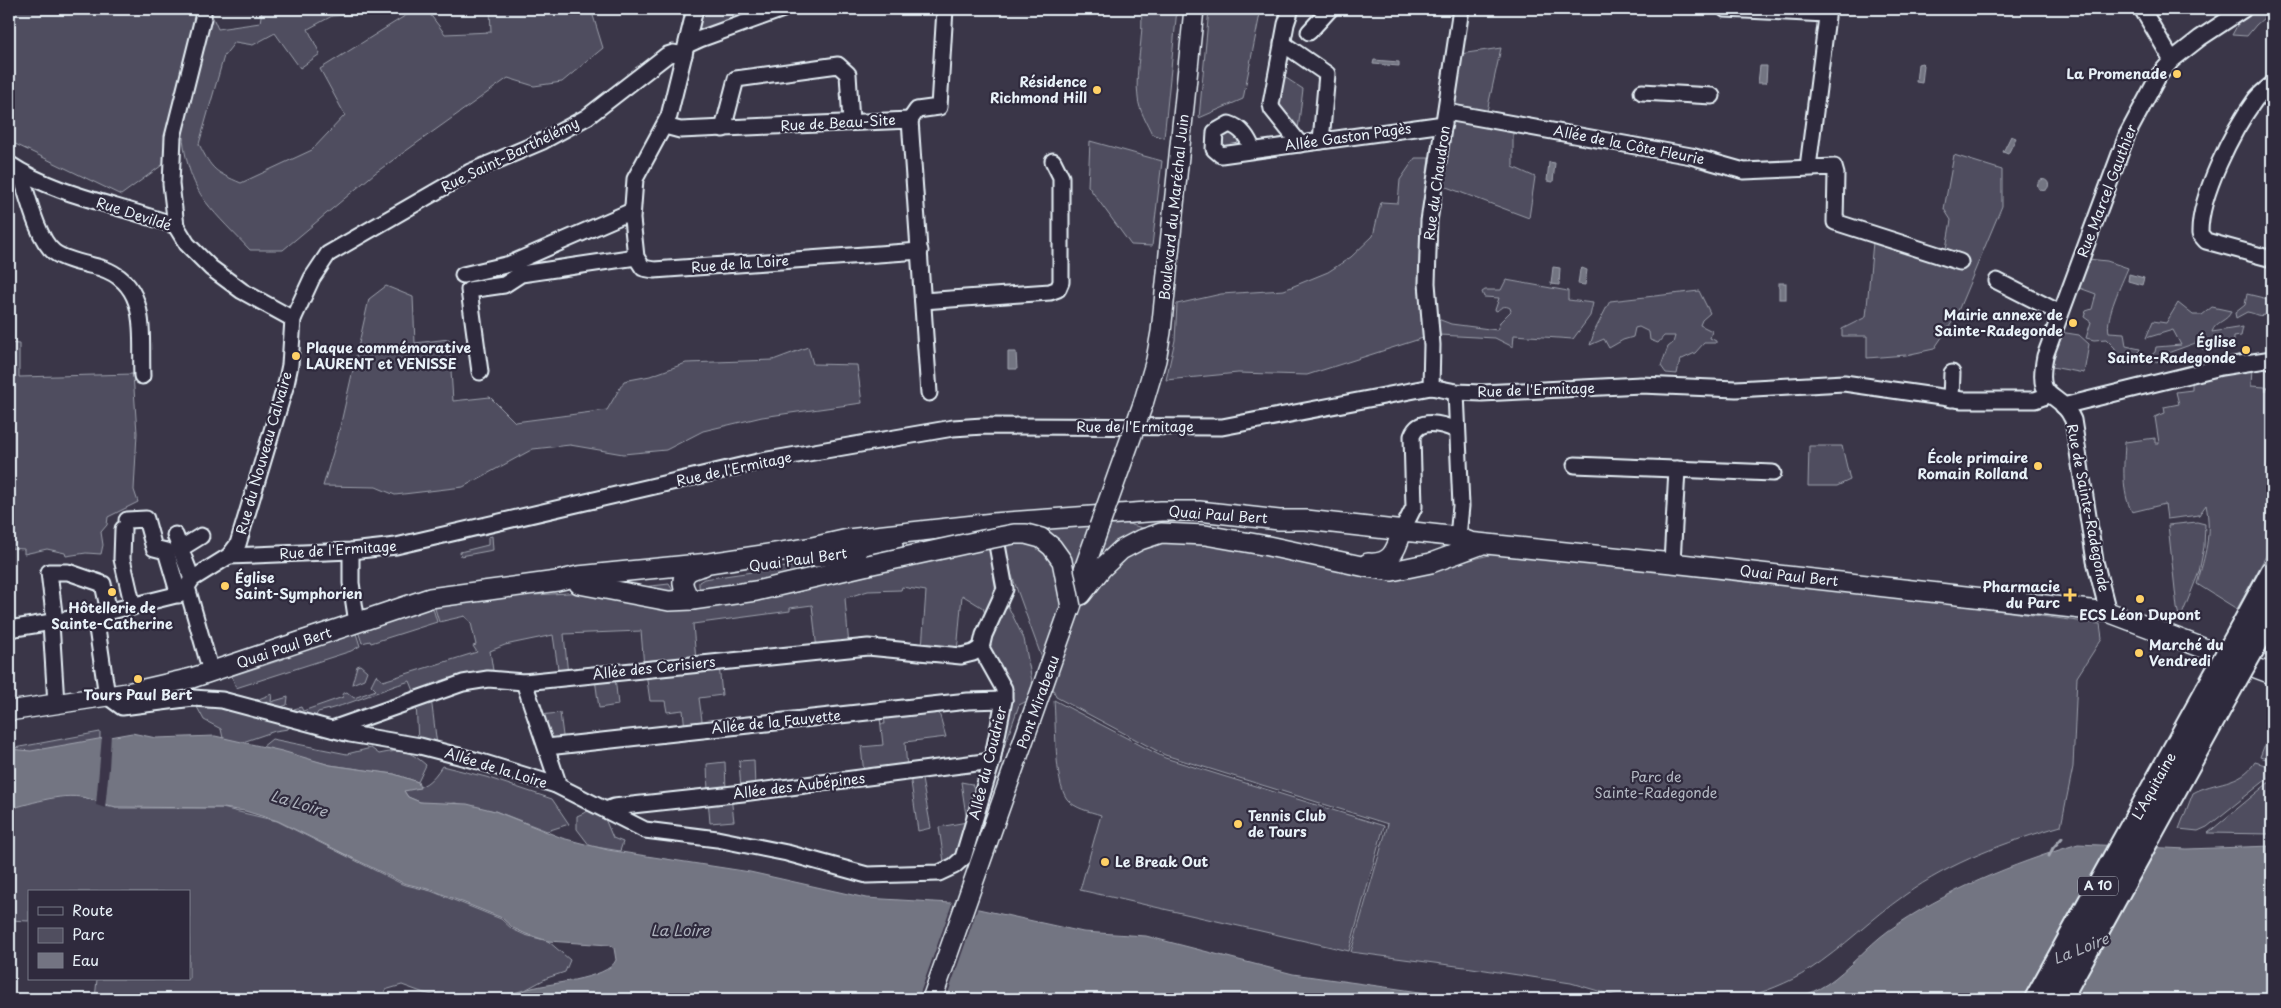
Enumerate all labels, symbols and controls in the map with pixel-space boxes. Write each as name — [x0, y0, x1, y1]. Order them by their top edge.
place label: La Promenade — [2066, 63, 2167, 84]
marker: La Promenade — [2171, 68, 2183, 80]
place label: Résidence Richmond Hill — [990, 71, 1087, 108]
marker: Résidence Richmond Hill — [1091, 84, 1103, 96]
street label: Rue de Beau-Site — [780, 109, 896, 136]
street label: Rue Saint-Barthélémy — [437, 112, 582, 197]
street label: Boulevard du Maréchal Juin — [1153, 113, 1194, 301]
street label: Allée Gaston Pagès — [1283, 117, 1413, 156]
street label: Allée de la Côte Fleurie — [1552, 120, 1706, 169]
street label: Rue Marcel Gauthier — [2072, 121, 2142, 260]
street label: Rue du Chaudron — [1418, 124, 1455, 242]
street label: Rue Devildé — [94, 191, 175, 236]
street label: Rue de la Loire — [690, 250, 789, 277]
place label: Mairie annexe de Sainte-Radegonde — [1934, 304, 2063, 341]
marker: Mairie annexe de Sainte-Radegonde — [2067, 317, 2079, 329]
place label: Église Sainte-Radegonde — [2107, 331, 2236, 368]
place label: Plaque commémorative LAURENT et VENISSE — [306, 337, 471, 374]
marker: Église Sainte-Radegonde — [2240, 344, 2252, 356]
marker: Plaque commémorative LAURENT et VENISSE — [290, 350, 302, 362]
street label: Rue du Nouveau Calvaire — [230, 369, 297, 537]
street label: Rue de l'Ermitage — [1477, 377, 1595, 402]
street label: Rue de l'Ermitage — [1076, 416, 1194, 437]
street label: Rue de Sainte-Radegonde — [2062, 422, 2115, 594]
street label: Rue de l'Ermitage — [674, 446, 794, 491]
place label: École primaire Romain Rolland — [1917, 447, 2029, 484]
marker: École primaire Romain Rolland — [2032, 460, 2044, 472]
street label: Quai Paul Bert — [1168, 501, 1268, 528]
street label: Rue de l'Ermitage — [279, 535, 397, 564]
street label: Quai Paul Bert — [747, 542, 849, 577]
street label: Quai Paul Bert — [1739, 560, 1840, 591]
place label: Église Saint-Symphorien — [235, 567, 363, 604]
place label: Pharmacie du Parc — [1983, 576, 2060, 613]
marker: Église Saint-Symphorien — [219, 580, 231, 592]
marker: Hôtellerie de Sainte-Catherine — [106, 586, 118, 598]
marker: Pharmacie du Parc — [2064, 589, 2076, 601]
marker: ECS Léon Dupont — [2134, 593, 2146, 605]
place label: Hôtellerie de Sainte-Catherine — [51, 597, 173, 634]
place label: ECS Léon Dupont — [2079, 604, 2201, 625]
street label: Quai Paul Bert — [234, 621, 334, 674]
place label: Marché du Vendredi — [2149, 634, 2224, 671]
marker: Marché du Vendredi — [2133, 647, 2145, 659]
street label: Allée des Cerisiers — [591, 651, 716, 684]
street label: Pont Mirabeau — [1011, 652, 1064, 752]
marker: Tours Paul Bert — [132, 673, 144, 685]
place label: Tours Paul Bert — [84, 684, 193, 705]
street label: Allée du Coudrier — [963, 703, 1012, 822]
street label: Allée de la Fauvette — [710, 704, 842, 739]
street label: Allée de la Loire — [442, 742, 550, 793]
street label: L'Aquitaine — [2126, 748, 2181, 823]
park label: Parc de Sainte-Radegonde — [1595, 766, 1718, 803]
street label: Allée des Aubépines — [732, 767, 866, 804]
water label: La Loire — [268, 783, 332, 822]
place label: Tennis Club de Tours — [1248, 805, 1326, 842]
marker: Tennis Club de Tours — [1232, 818, 1244, 830]
place label: Le Break Out — [1115, 851, 1209, 872]
marker: Le Break Out — [1099, 856, 1111, 868]
road number: A 10 — [2078, 876, 2118, 896]
legend — [28, 890, 190, 980]
text: Route — [72, 898, 113, 921]
water label: La Loire — [651, 918, 710, 941]
text: Parc — [72, 922, 105, 945]
water label: La Loire — [2049, 926, 2113, 969]
text: Eau — [72, 948, 99, 971]

